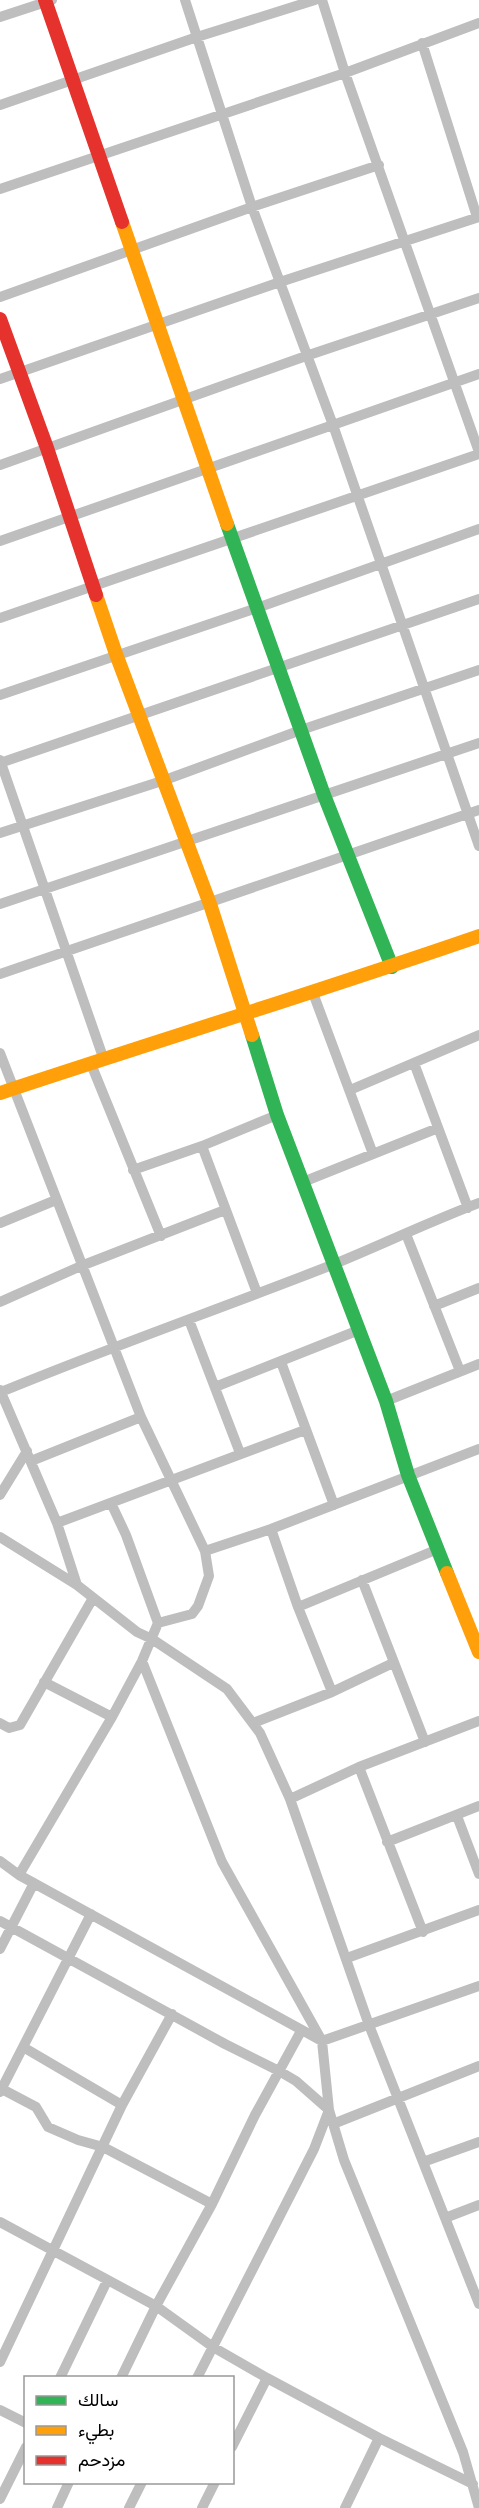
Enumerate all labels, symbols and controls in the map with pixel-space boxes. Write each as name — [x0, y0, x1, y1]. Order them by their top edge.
legend — [24, 2376, 234, 2484]
text: سالك — [78, 2389, 118, 2411]
text: بطيء — [78, 2419, 114, 2445]
text: مزدحم — [78, 2449, 125, 2472]

